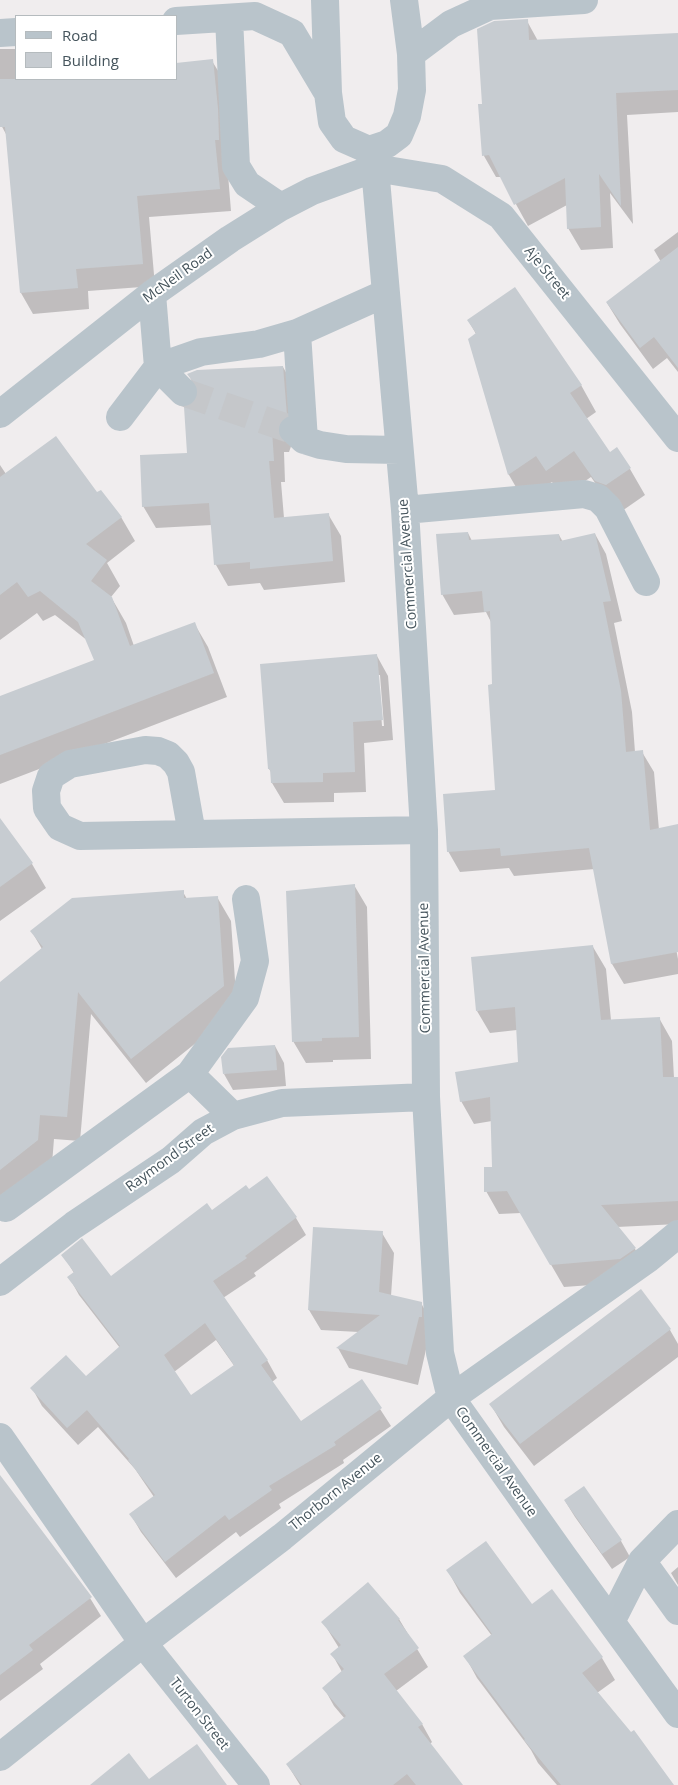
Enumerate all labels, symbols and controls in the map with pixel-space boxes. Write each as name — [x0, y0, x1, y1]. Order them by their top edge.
legend — [15, 15, 178, 80]
text: Road — [62, 25, 98, 45]
text: Building — [62, 50, 119, 70]
street label: Aje Street — [521, 243, 573, 303]
street label: McNeil Road — [140, 245, 216, 307]
street label: Commercial Avenue — [395, 498, 421, 630]
street label: Commercial Avenue — [415, 903, 435, 1033]
street label: Raymond Street — [123, 1120, 217, 1196]
street label: Commercial Avenue — [452, 1404, 540, 1520]
street label: Thorborn Avenue — [286, 1450, 386, 1534]
street label: Turton Street — [166, 1675, 232, 1753]

